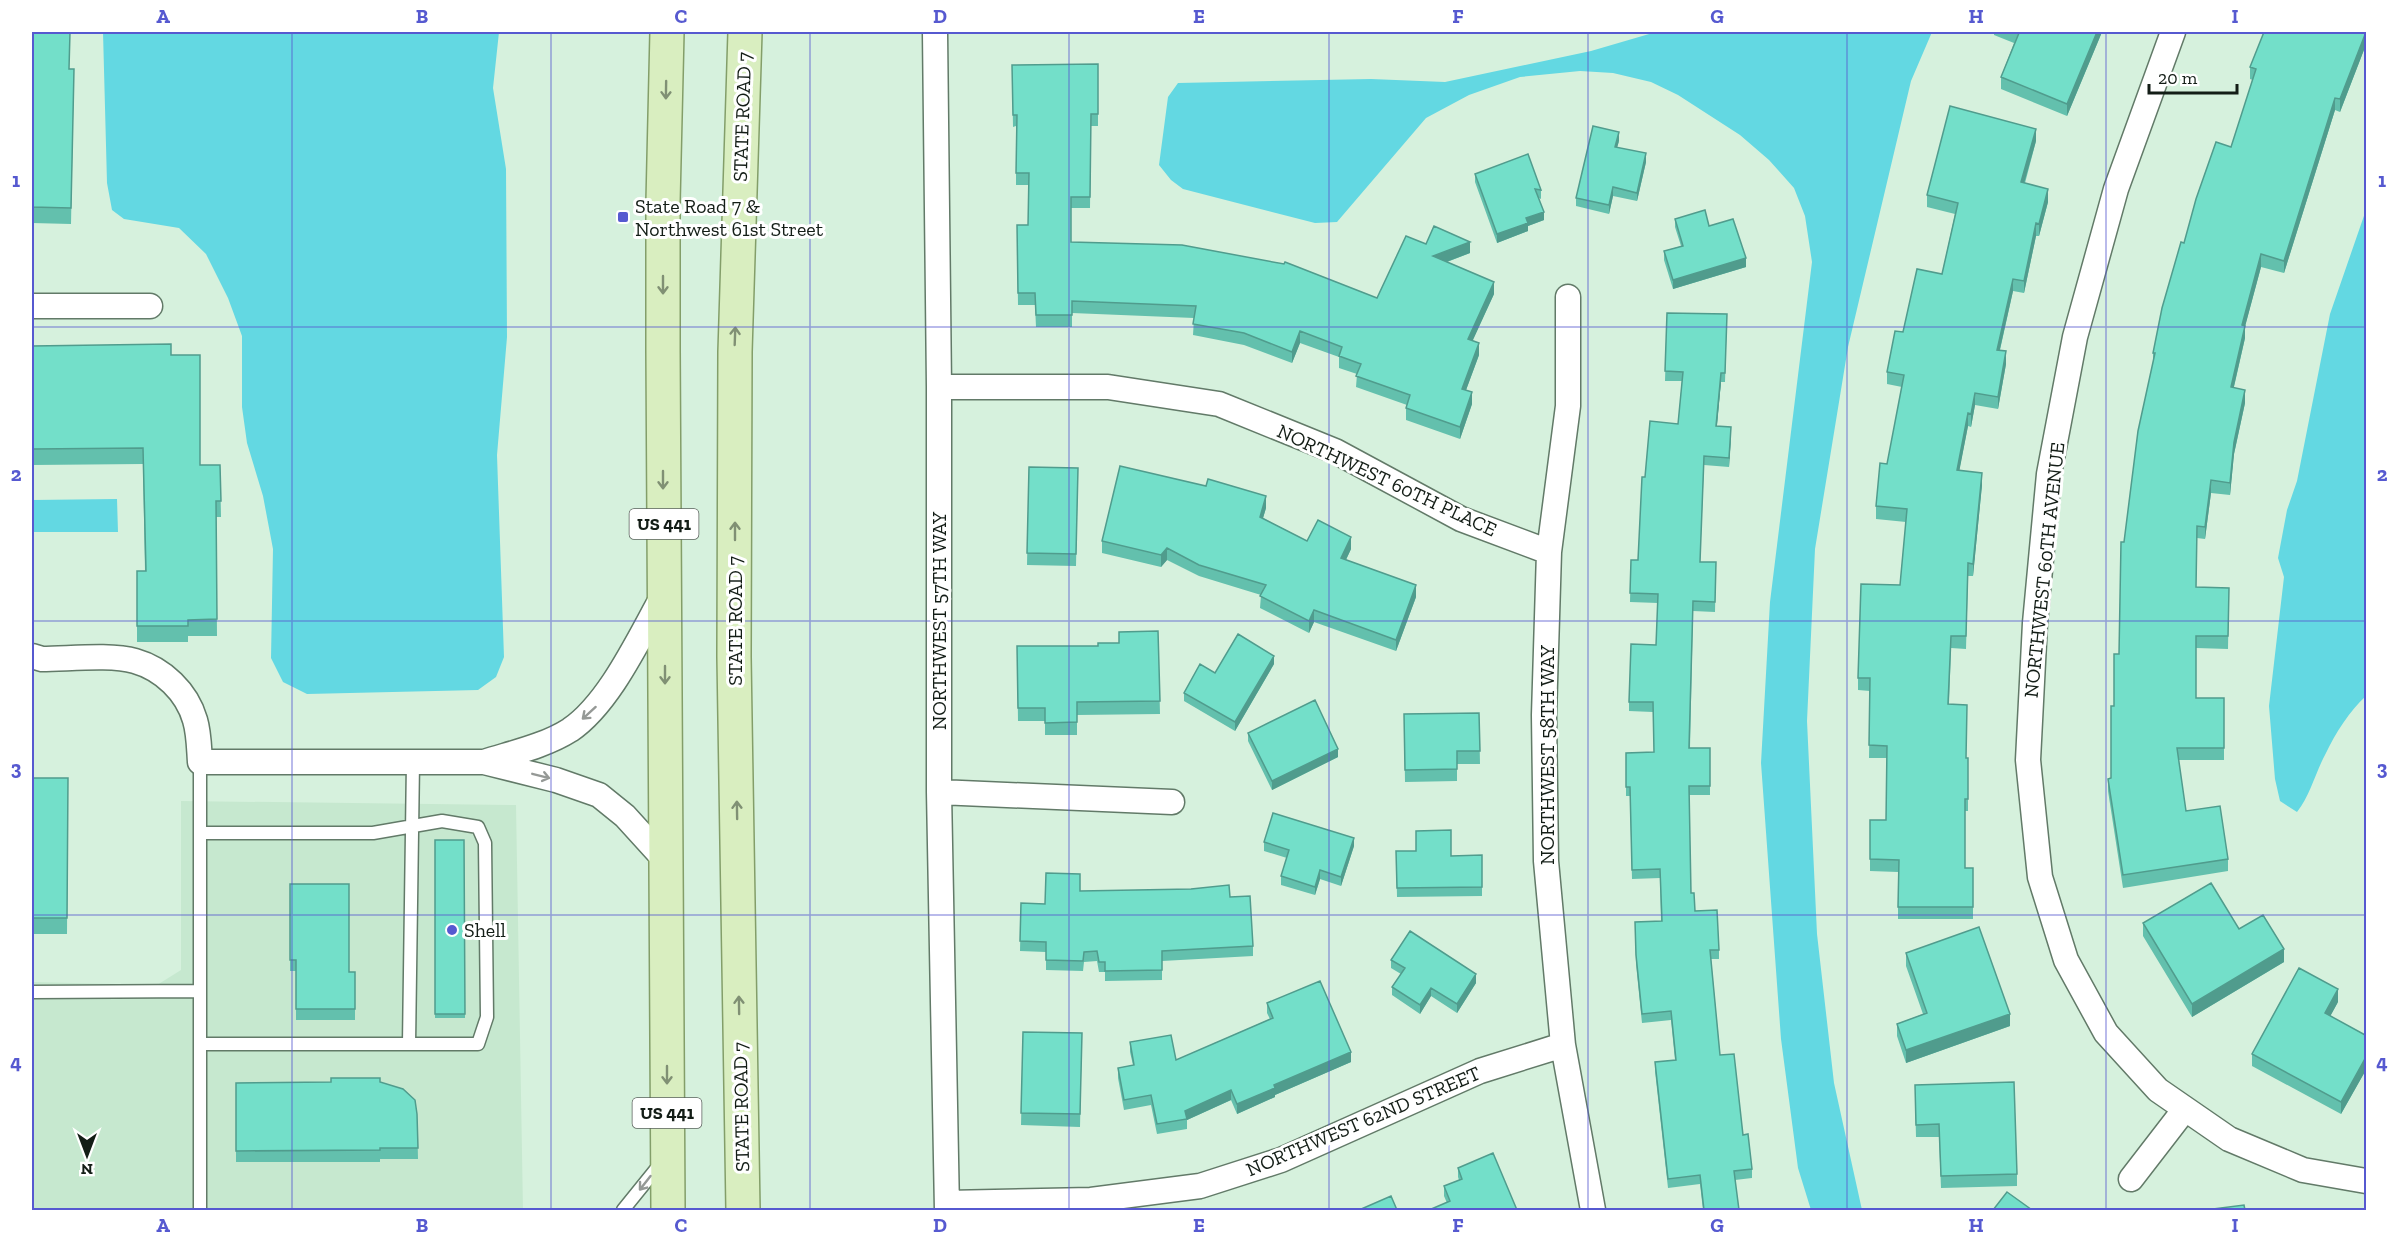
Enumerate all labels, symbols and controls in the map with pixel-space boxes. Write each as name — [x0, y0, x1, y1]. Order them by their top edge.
text: A — [156, 4, 170, 28]
text: B — [416, 4, 428, 28]
text: C — [675, 4, 688, 28]
text: D — [933, 4, 947, 28]
text: E — [1193, 4, 1205, 28]
text: F — [1452, 4, 1464, 28]
text: G — [1710, 4, 1724, 28]
text: H — [1968, 4, 1984, 28]
text: I — [2231, 4, 2239, 28]
street label: STATE ROAD 7 — [728, 51, 756, 182]
scale bar — [2149, 57, 2238, 95]
text: 20 m — [2158, 67, 2198, 89]
one-way arrow — [660, 79, 672, 99]
text: 1 — [12, 168, 20, 192]
text: 1 — [2378, 168, 2386, 192]
place label: State Road 7 & Northwest 61st Street — [635, 194, 824, 241]
marker: State Road 7 & Northwest 61st Street — [616, 210, 630, 224]
one-way arrow — [657, 274, 669, 294]
one-way arrow — [730, 327, 741, 347]
street label: NORTHWEST 60TH PLACE — [1273, 419, 1501, 541]
street label: NORTHWEST 60TH AVENUE — [2019, 441, 2069, 699]
text: 2 — [11, 462, 22, 486]
text: 2 — [2377, 462, 2388, 486]
one-way arrow — [658, 469, 669, 489]
road number: US 441 — [630, 509, 698, 539]
street label: NORTHWEST 57TH WAY — [927, 511, 951, 730]
one-way arrow — [729, 522, 741, 542]
street label: STATE ROAD 7 — [723, 556, 747, 686]
street label: NORTHWEST 58TH WAY — [1535, 644, 1559, 865]
one-way arrow — [659, 664, 670, 684]
one-way arrow — [581, 706, 596, 720]
text: 3 — [11, 756, 22, 780]
text: 3 — [2377, 756, 2388, 780]
one-way arrow — [531, 770, 550, 782]
one-way arrow — [731, 801, 742, 821]
place label: Shell — [464, 918, 506, 942]
marker: Shell — [445, 923, 459, 937]
one-way arrow — [733, 996, 745, 1016]
street label: STATE ROAD 7 — [728, 1041, 754, 1172]
text: 4 — [10, 1050, 22, 1074]
text: 4 — [2376, 1050, 2388, 1074]
street label: NORTHWEST 62ND STREET — [1242, 1061, 1484, 1181]
one-way arrow — [661, 1064, 673, 1084]
road number: US 441 — [632, 1098, 702, 1128]
north arrow — [57, 1125, 117, 1185]
text: N — [81, 1160, 93, 1179]
one-way arrow — [639, 1175, 652, 1191]
text: A — [156, 1213, 170, 1237]
text: B — [416, 1213, 428, 1237]
text: C — [675, 1213, 688, 1237]
text: D — [933, 1213, 947, 1237]
text: E — [1193, 1213, 1205, 1237]
text: F — [1452, 1213, 1464, 1237]
text: G — [1710, 1213, 1724, 1237]
text: H — [1968, 1213, 1984, 1237]
text: I — [2231, 1213, 2239, 1237]

